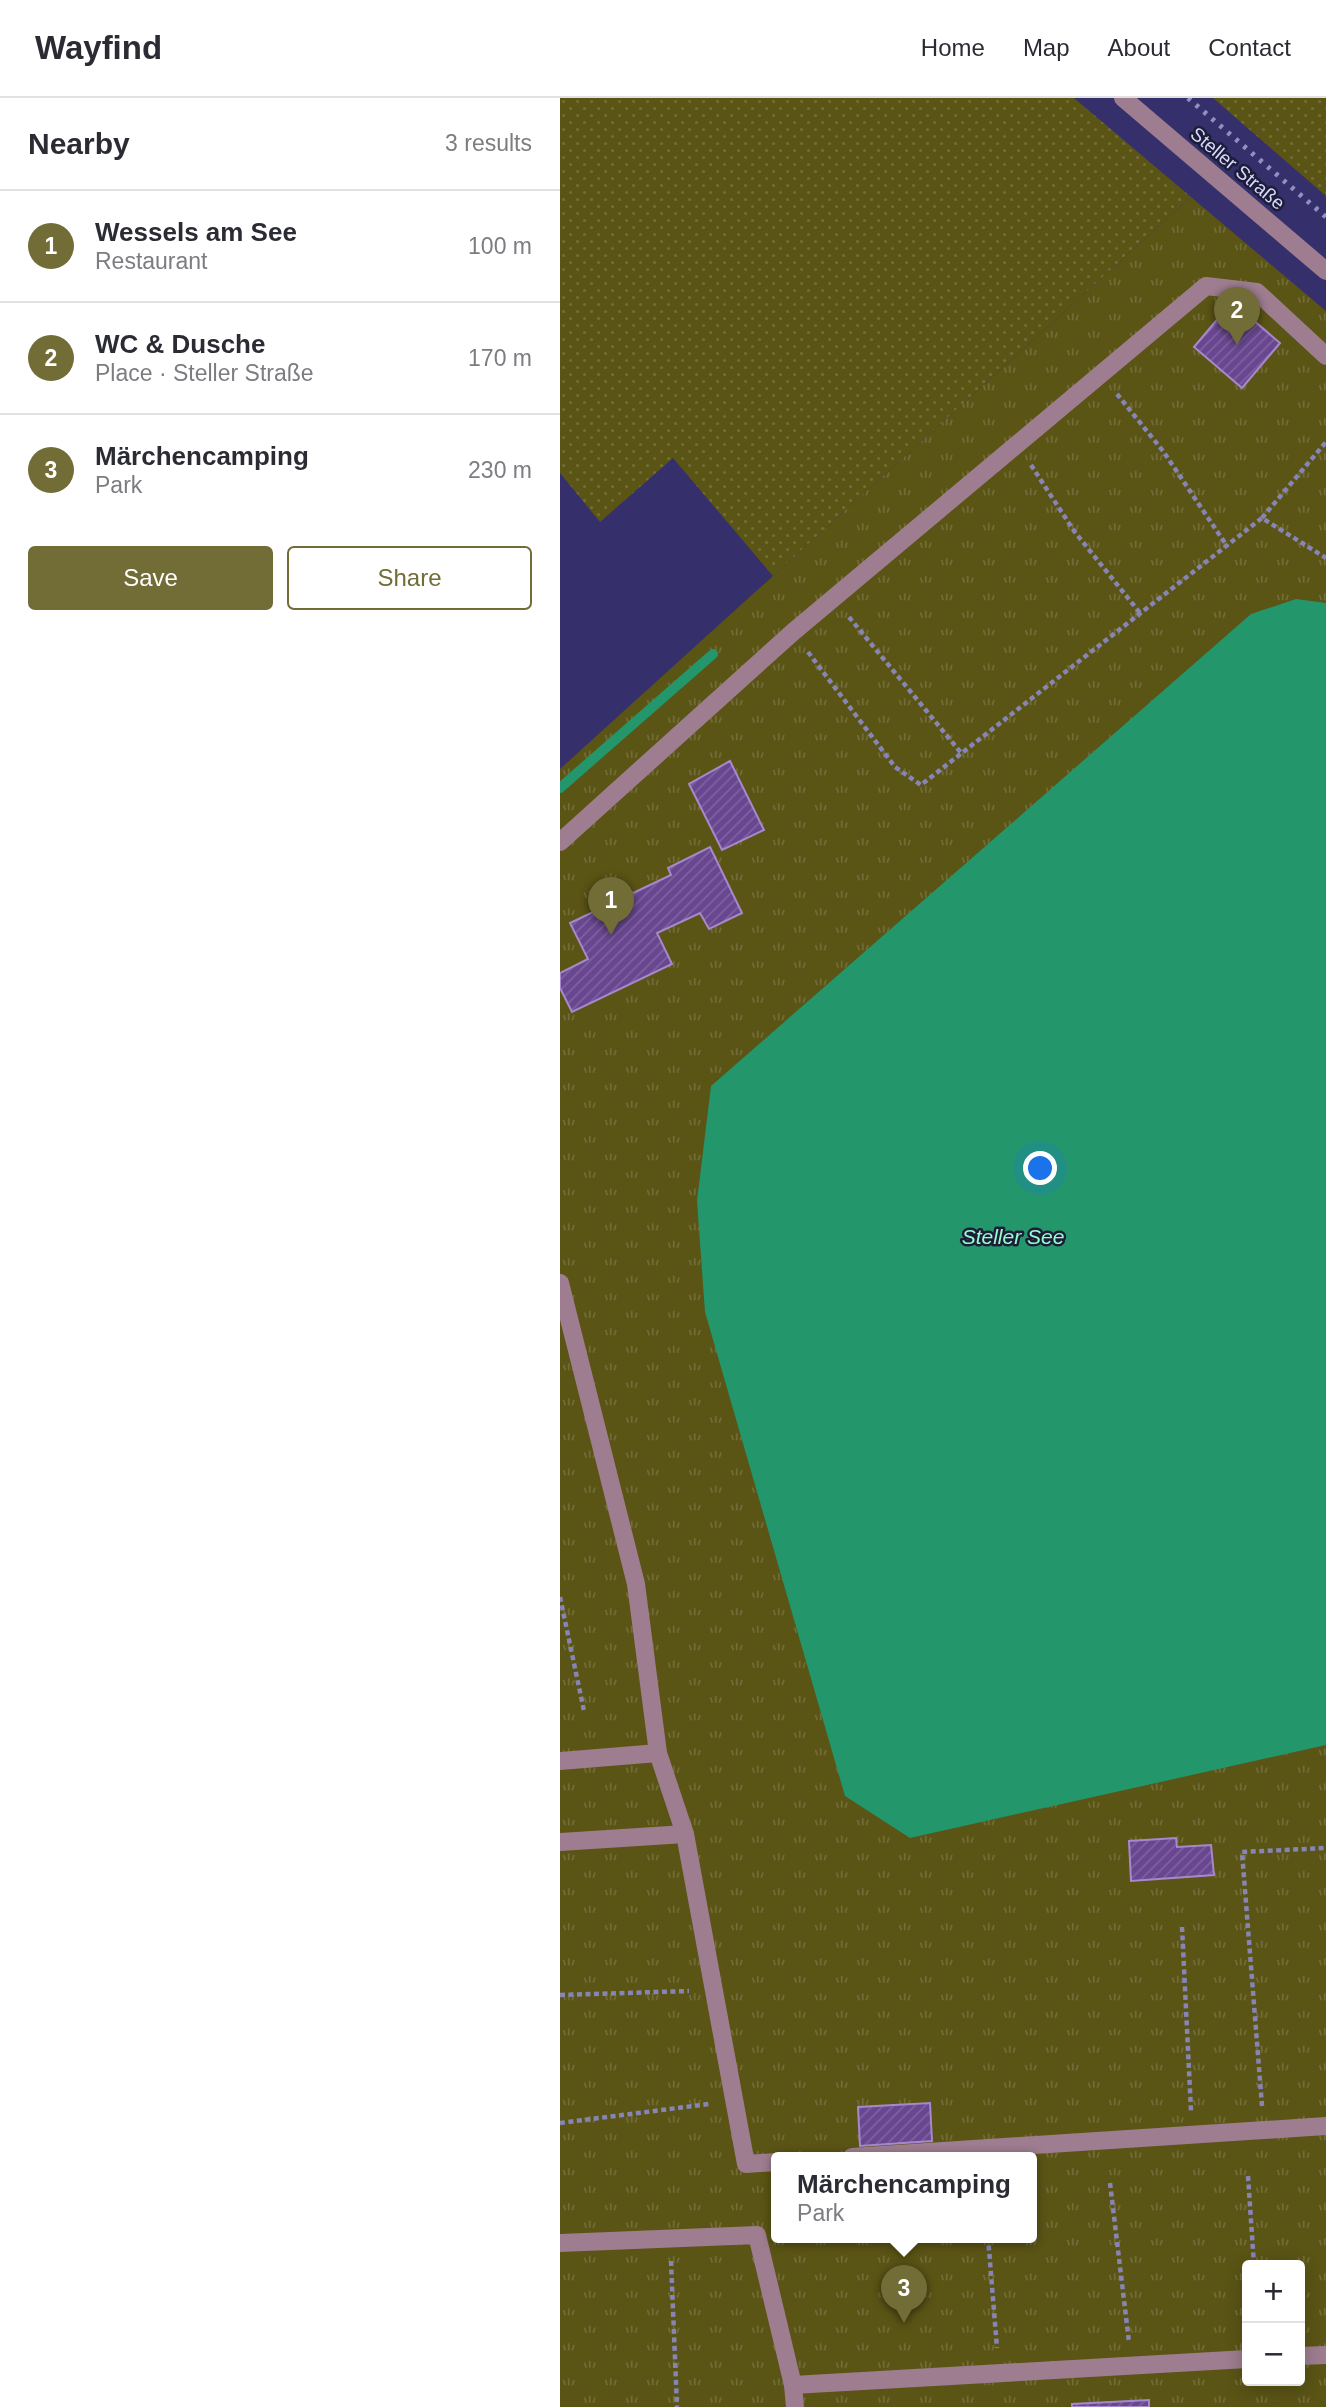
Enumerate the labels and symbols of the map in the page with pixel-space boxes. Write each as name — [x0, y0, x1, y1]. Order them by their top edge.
street label: Steller Straße — [1186, 123, 1289, 214]
pin: 2 — [1214, 287, 1260, 345]
pin: 1 — [588, 877, 634, 935]
your location — [1023, 1151, 1057, 1185]
water label: Steller See — [962, 1225, 1064, 1248]
pin: 3 — [881, 2265, 927, 2323]

